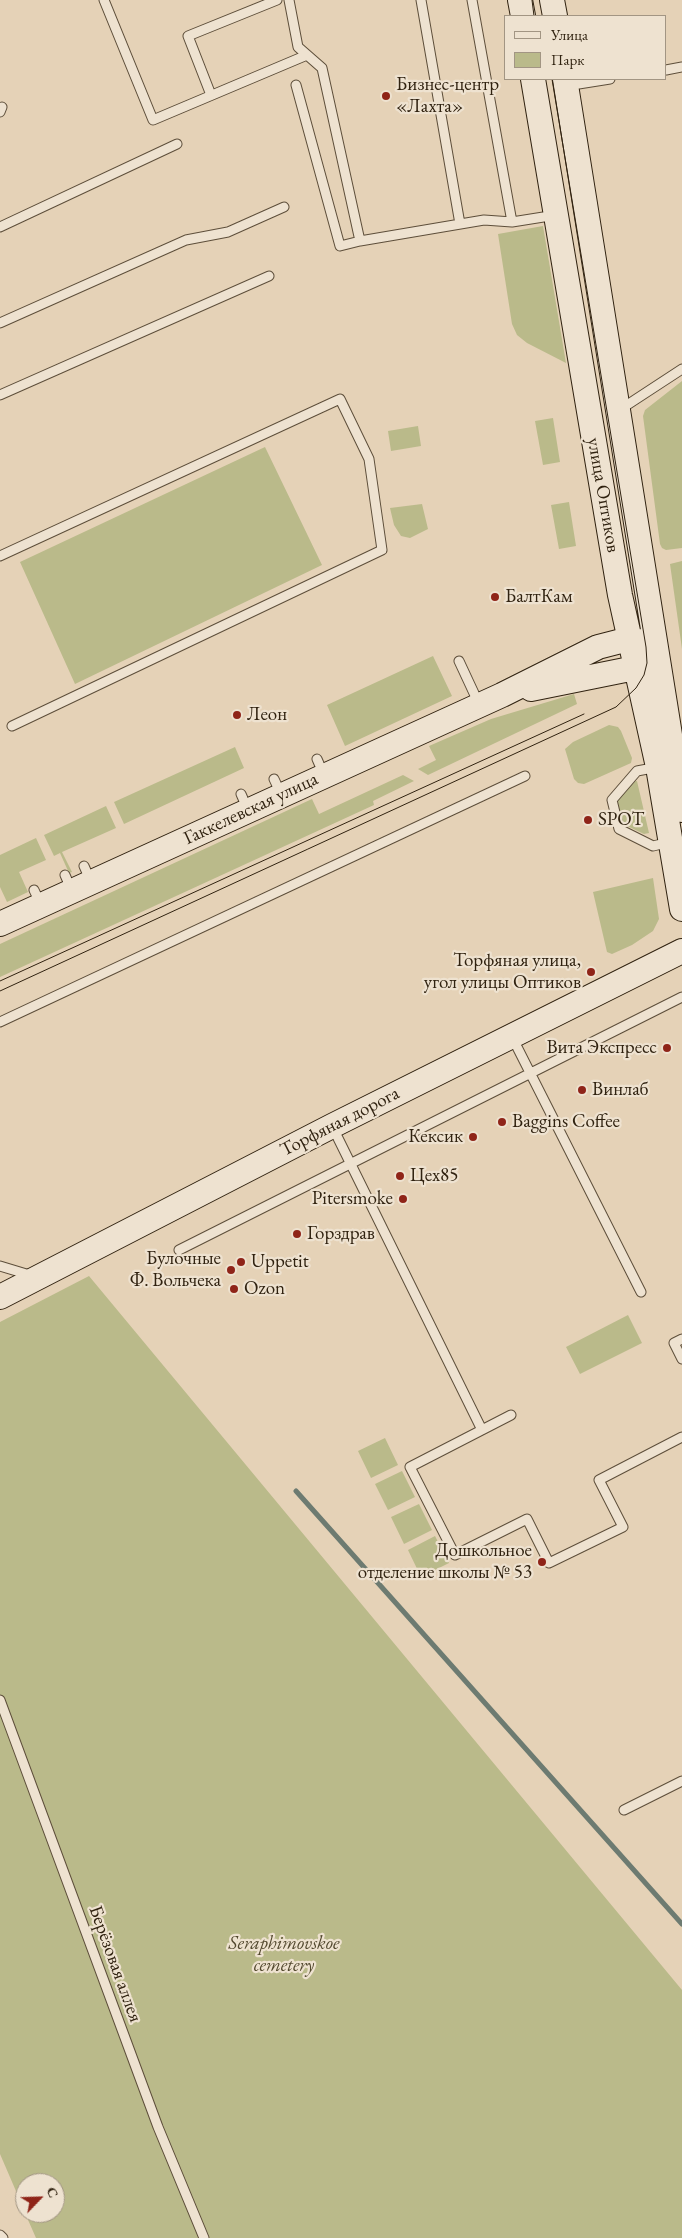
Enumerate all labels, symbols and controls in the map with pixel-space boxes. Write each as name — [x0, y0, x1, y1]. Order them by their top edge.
legend — [504, 15, 667, 80]
text: Улица — [551, 25, 588, 44]
text: Парк — [551, 50, 584, 69]
place label: Бизнес-центр «Лахта» — [396, 74, 499, 118]
marker: Бизнес-центр «Лахта» — [380, 90, 392, 102]
street label: улица Оптиков — [582, 436, 624, 554]
place label: БалтКам — [505, 586, 573, 608]
marker: БалтКам — [489, 591, 501, 603]
place label: Леон — [247, 704, 287, 726]
marker: Леон — [231, 709, 243, 721]
street label: Гаккелевская улица — [180, 768, 322, 850]
place label: SPOT — [598, 809, 644, 831]
marker: SPOT — [582, 814, 594, 826]
place label: Торфяная улица, угол улицы Оптиков — [424, 950, 581, 994]
marker: Торфяная улица, угол улицы Оптиков — [585, 966, 597, 978]
place label: Вита Экспресс — [546, 1037, 657, 1059]
marker: Вита Экспресс — [661, 1042, 673, 1054]
place label: Винлаб — [592, 1079, 649, 1101]
street label: Торфяная дорога — [277, 1082, 403, 1162]
marker: Винлаб — [576, 1084, 588, 1096]
place label: Baggins Coffee — [512, 1111, 620, 1133]
marker: Baggins Coffee — [496, 1116, 508, 1128]
place label: Кексик — [408, 1126, 463, 1148]
marker: Кексик — [467, 1131, 479, 1143]
place label: Цех85 — [410, 1165, 458, 1187]
marker: Цех85 — [394, 1170, 406, 1182]
place label: Pitersmoke — [312, 1188, 393, 1210]
marker: Pitersmoke — [397, 1193, 409, 1205]
place label: Горздрав — [307, 1223, 375, 1245]
marker: Горздрав — [291, 1228, 303, 1240]
place label: Булочные Ф. Вольчека — [130, 1248, 221, 1292]
place label: Uppetit — [251, 1251, 309, 1273]
marker: Uppetit — [235, 1256, 247, 1268]
marker: Булочные Ф. Вольчека — [225, 1264, 237, 1276]
place label: Ozon — [244, 1278, 285, 1300]
marker: Ozon — [228, 1283, 240, 1295]
place label: Дошкольное отделение школы № 53 — [358, 1540, 532, 1584]
marker: Дошкольное отделение школы № 53 — [536, 1556, 548, 1568]
street label: Берёзовая аллея — [83, 1903, 147, 2025]
park label: Seraphimovskoe cemetery — [229, 1933, 339, 1977]
north arrow — [15, 2173, 65, 2223]
text: С — [43, 2184, 63, 2201]

